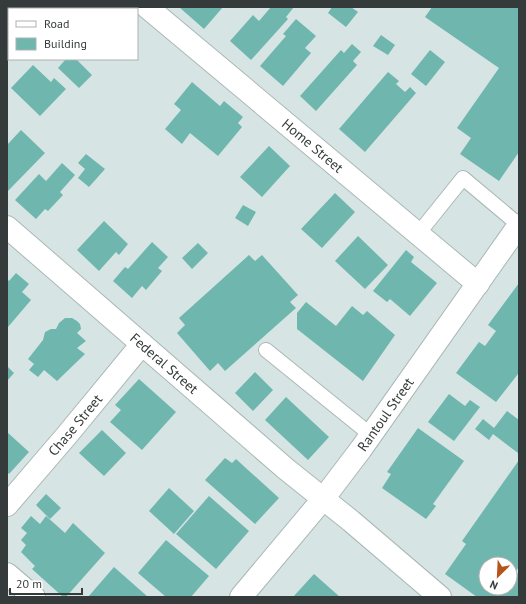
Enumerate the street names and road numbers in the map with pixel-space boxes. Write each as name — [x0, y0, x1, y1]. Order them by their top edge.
street label: Home Street — [278, 115, 347, 177]
street label: Federal Street — [126, 329, 202, 398]
street label: Rantoul Street — [353, 374, 418, 455]
street label: Chase Street — [44, 390, 106, 460]

